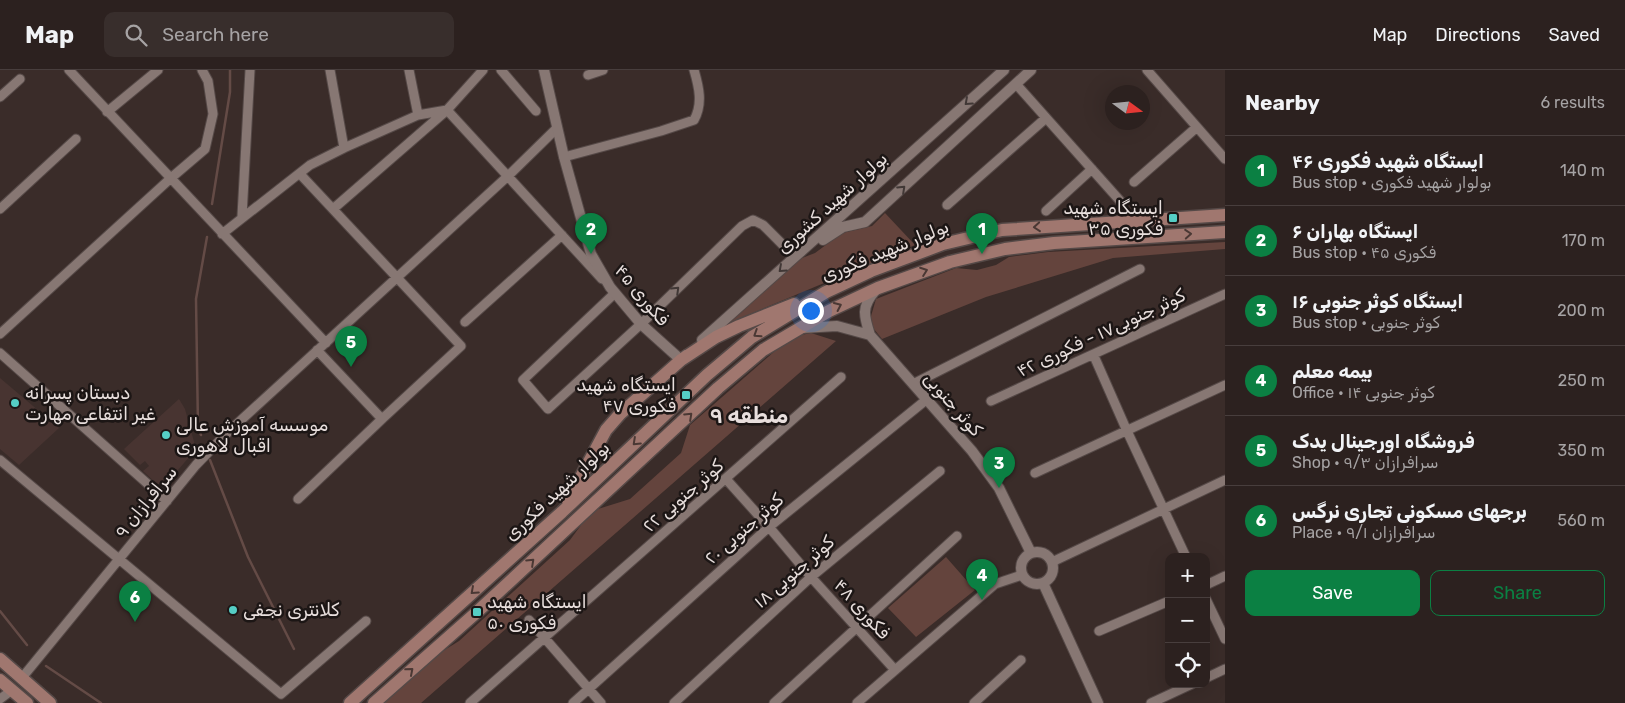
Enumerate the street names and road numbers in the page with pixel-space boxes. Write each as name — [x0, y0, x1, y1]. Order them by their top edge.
street label: بولوار شهید کشوری — [772, 147, 892, 259]
street label: بولوار شهید فکوری — [818, 215, 952, 287]
street label: فکوری ۴۵ — [610, 260, 674, 330]
street label: کوثر جنوبی۱۷ - فکوری ۴۲ — [1013, 284, 1189, 382]
street label: کوثر جنوبی — [919, 367, 987, 441]
street label: بولوار شهید فکوری — [500, 437, 614, 545]
street label: کوثر جنوبی ۲۲ — [638, 455, 728, 537]
street label: سرافرازان ۹ — [110, 461, 182, 543]
street label: کوثر جنوبی ۲۰ — [700, 489, 788, 569]
street label: کوثر جنوبی ۱۸ — [749, 531, 839, 613]
street label: فکوری ۴۸ — [829, 574, 895, 644]

